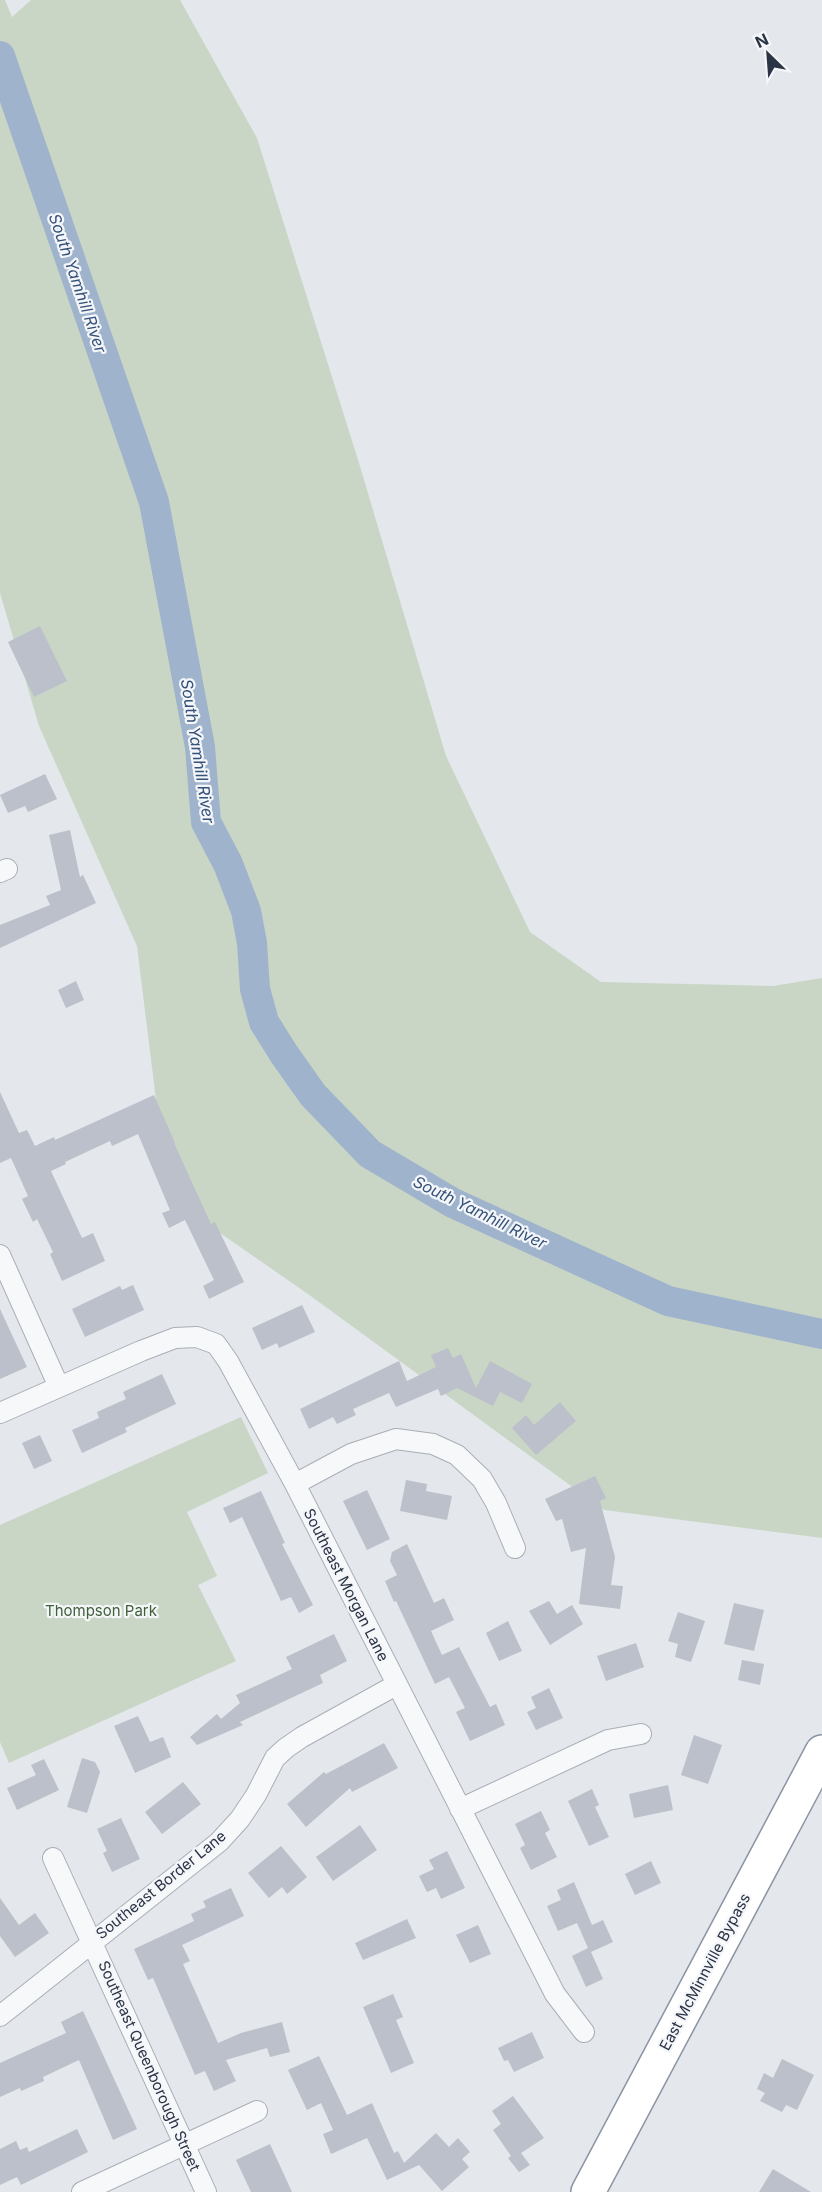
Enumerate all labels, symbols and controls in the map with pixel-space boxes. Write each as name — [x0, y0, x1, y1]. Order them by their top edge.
north arrow — [738, 24, 798, 84]
text: N — [752, 29, 771, 52]
water label: South Yamhill River — [45, 211, 111, 356]
water label: South Yamhill River — [177, 677, 219, 825]
water label: South Yamhill River — [410, 1171, 551, 1253]
street label: Southeast Morgan Lane — [300, 1505, 393, 1664]
park label: Thompson Park — [45, 1601, 158, 1620]
street label: Southeast Border Lane — [92, 1826, 230, 1943]
street label: East McMinnville Bypass — [655, 1890, 754, 2054]
street label: Southeast Queenborough Street — [94, 1958, 205, 2174]

